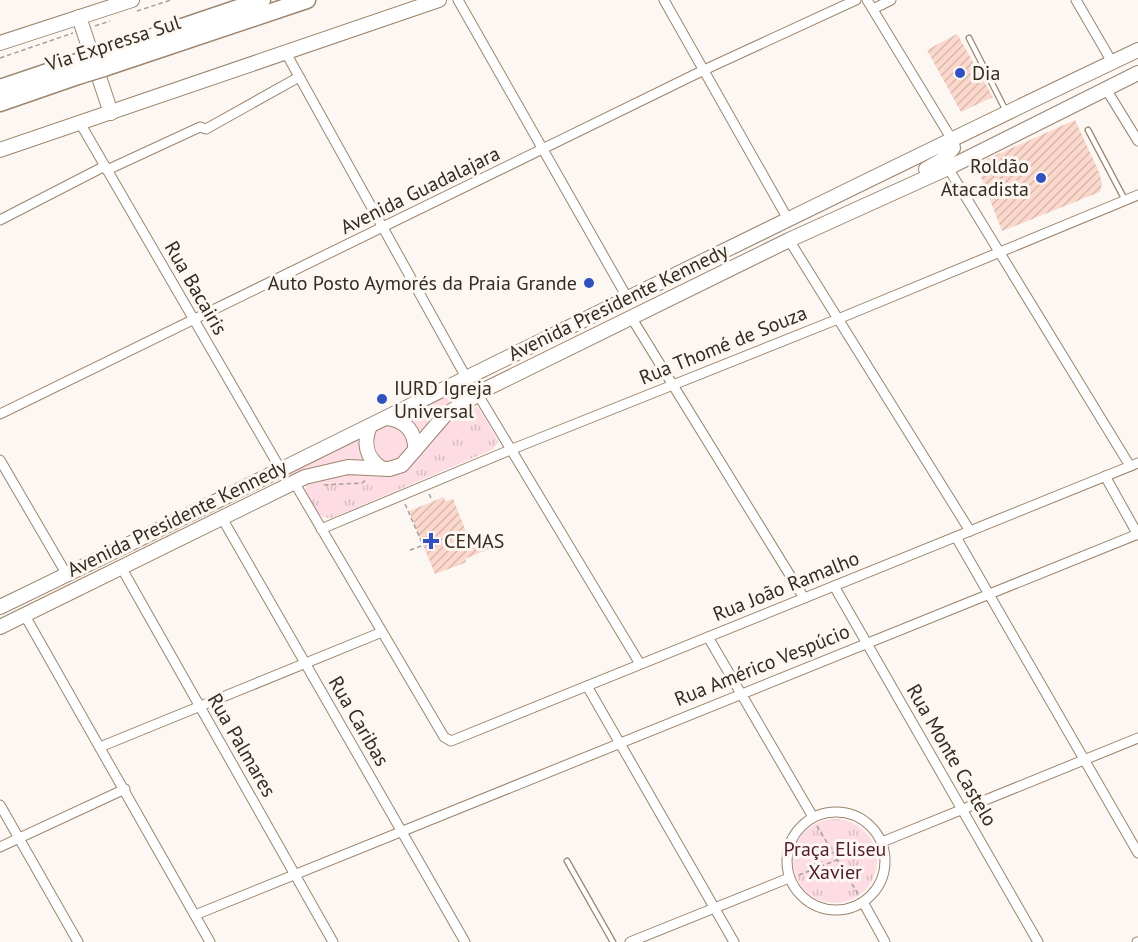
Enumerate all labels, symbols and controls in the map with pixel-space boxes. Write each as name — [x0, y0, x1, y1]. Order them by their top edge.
street label: Via Expressa Sul — [41, 9, 184, 77]
place label: Dia — [972, 60, 1000, 86]
marker: Dia — [953, 66, 967, 80]
street label: Avenida Guadalajara — [336, 140, 504, 240]
place label: Roldão Atacadista — [941, 153, 1029, 202]
marker: Roldão Atacadista — [1034, 171, 1048, 185]
street label: Rua Bacairis — [159, 236, 233, 340]
street label: Avenida Presidente Kennedy — [504, 237, 733, 367]
place label: Auto Posto Aymorés da Praia Grande — [268, 270, 577, 296]
marker: Auto Posto Aymorés da Praia Grande — [582, 276, 596, 290]
street label: Rua Thomé de Souza — [635, 299, 811, 391]
place label: IURD Igreja Universal — [394, 375, 492, 424]
marker: IURD Igreja Universal — [375, 392, 389, 406]
street label: Avenida Presidente Kennedy — [63, 453, 292, 583]
place label: CEMAS — [444, 528, 504, 554]
marker: CEMAS — [422, 532, 440, 550]
street label: Rua João Ramalho — [709, 545, 863, 627]
street label: Rua Américo Vespúcio — [670, 618, 854, 712]
street label: Rua Caribas — [323, 671, 395, 771]
street label: Rua Monte Castelo — [901, 679, 1003, 831]
street label: Rua Palmares — [202, 688, 282, 802]
park label: Praça Eliseu Xavier — [784, 836, 886, 885]

